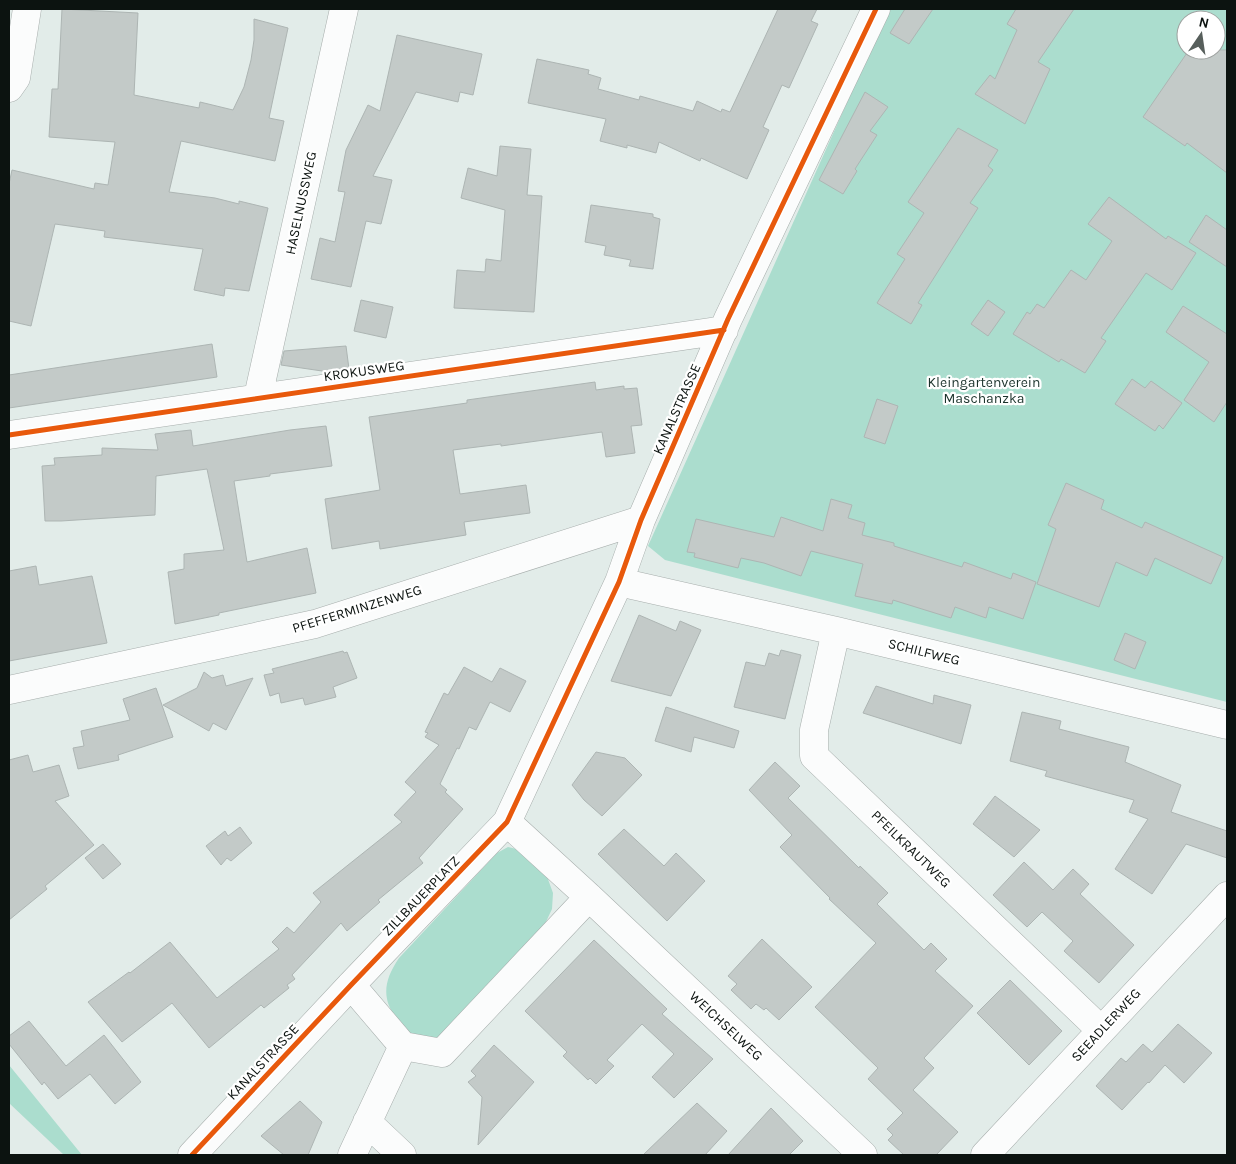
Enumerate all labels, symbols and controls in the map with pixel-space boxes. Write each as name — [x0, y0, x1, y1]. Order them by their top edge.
north arrow — [1176, 10, 1226, 60]
text: N — [1197, 13, 1211, 32]
street label: HASELNUSSWEG — [282, 150, 320, 256]
street label: KROKUSWEG — [322, 357, 406, 385]
street label: KANALSTRASSE — [649, 361, 705, 457]
park label: Kleingartenverein Maschanzka — [928, 374, 1040, 407]
street label: PFEFFERMINZENWEG — [290, 581, 424, 637]
street label: SCHILFWEG — [886, 635, 962, 669]
street label: PFEILKRAUTWEG — [868, 807, 954, 891]
street label: ZILLBAUERPLATZ — [379, 852, 463, 940]
street label: SEEADLERWEG — [1068, 985, 1144, 1065]
street label: WEICHSELWEG — [686, 988, 766, 1064]
street label: KANALSTRASSE — [224, 1021, 302, 1103]

